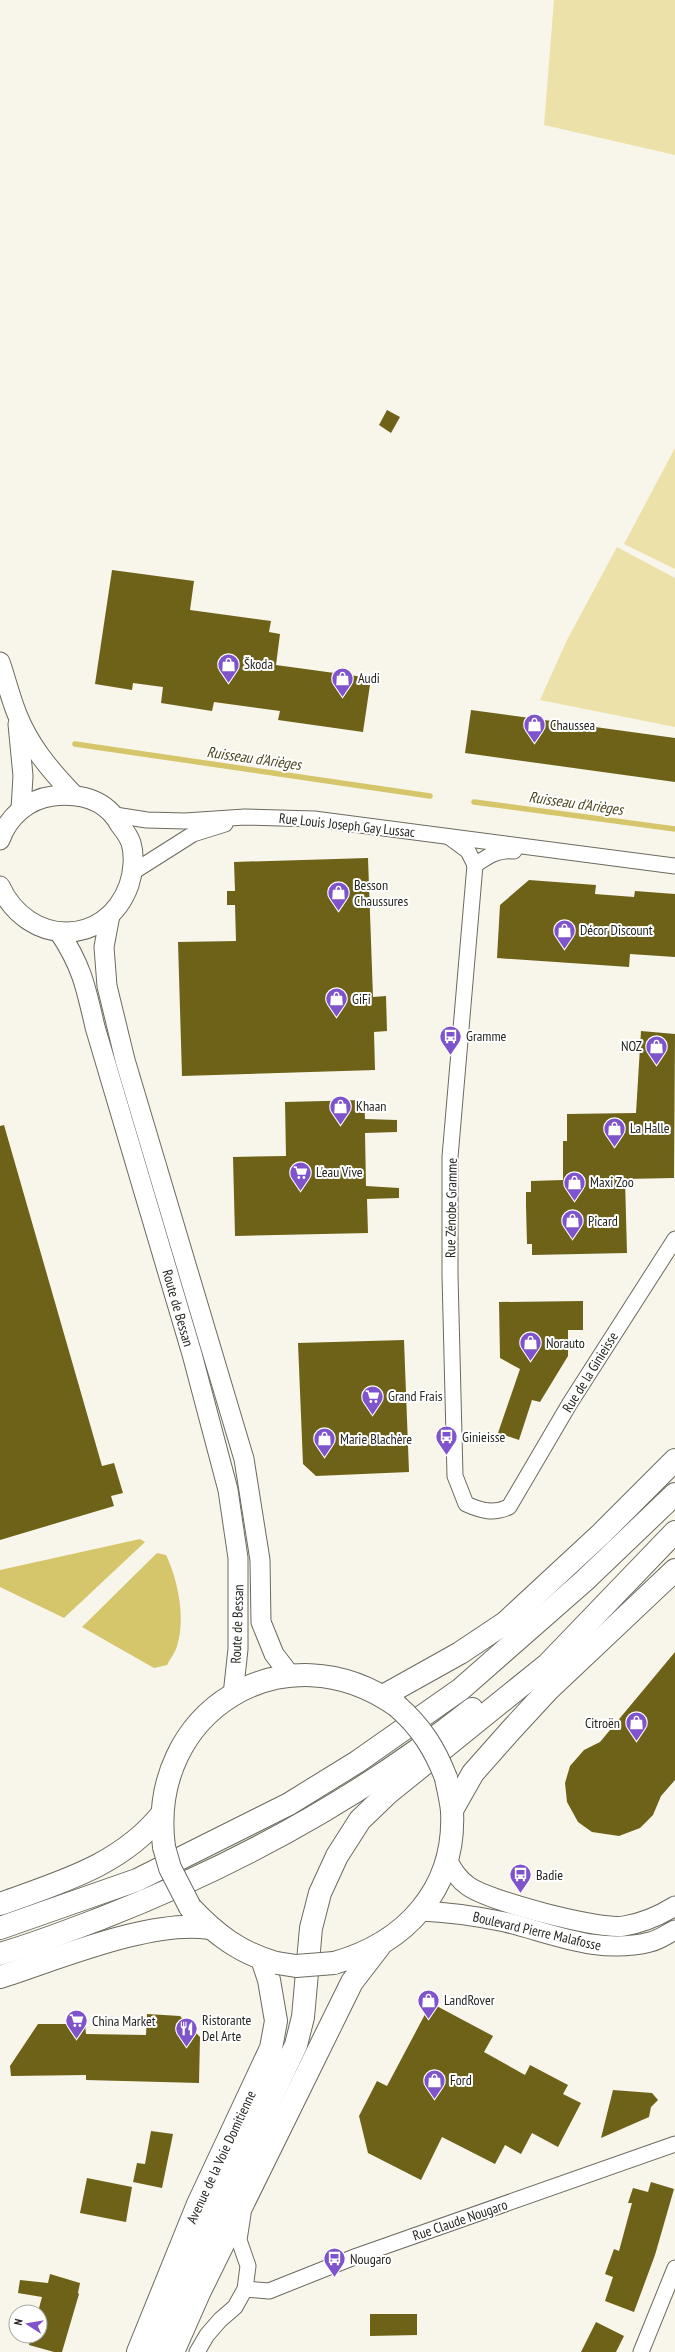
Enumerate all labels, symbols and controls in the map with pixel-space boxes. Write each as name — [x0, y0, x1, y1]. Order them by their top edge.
shop icon: Škoda — [215, 651, 241, 684]
place label: Škoda — [244, 655, 273, 673]
shop icon: Audi — [329, 665, 355, 698]
place label: Audi — [358, 669, 380, 687]
shop icon: Chaussea — [522, 712, 548, 745]
place label: Chaussea — [550, 716, 595, 734]
water label: Ruisseau d'Arièges — [206, 742, 304, 774]
water label: Ruisseau d'Arièges — [528, 787, 626, 819]
street label: Rue Louis Joseph Gay Lussac — [278, 809, 416, 841]
place label: Besson Chaussures — [354, 876, 408, 910]
shop icon: Besson Chaussures — [325, 880, 351, 913]
shop icon: Décor Discount — [552, 917, 578, 950]
place label: Décor Discount — [580, 921, 653, 939]
shop icon: GiFi — [324, 986, 350, 1019]
place label: GiFi — [352, 990, 371, 1008]
bus stop icon: Gramme — [438, 1023, 464, 1056]
place label: Gramme — [466, 1027, 507, 1045]
shop icon: NOZ — [644, 1033, 670, 1066]
place label: NOZ — [621, 1037, 642, 1055]
shop icon: Khaan — [328, 1093, 354, 1126]
place label: Khaan — [356, 1097, 386, 1115]
shop icon: La Halle — [601, 1115, 627, 1148]
place label: La Halle — [630, 1119, 670, 1137]
street label: Rue Zénobe Gramme — [441, 1158, 461, 1258]
supermarket icon: L'eau Vive — [287, 1159, 313, 1192]
place label: L'eau Vive — [316, 1163, 363, 1181]
shop icon: Maxi Zoo — [561, 1169, 587, 1202]
place label: Maxi Zoo — [590, 1173, 634, 1191]
shop icon: Picard — [560, 1208, 586, 1241]
place label: Picard — [588, 1212, 618, 1230]
street label: Route de Bessan — [158, 1267, 198, 1349]
street label: Rue de la Ginieisse — [558, 1328, 622, 1416]
shop icon: Norauto — [518, 1330, 544, 1363]
place label: Norauto — [546, 1334, 585, 1352]
supermarket icon: Grand Frais — [360, 1383, 386, 1416]
place label: Grand Frais — [388, 1387, 443, 1405]
bus stop icon: Ginieisse — [433, 1424, 459, 1457]
shop icon: Marie Blachère — [311, 1426, 337, 1459]
place label: Ginieisse — [462, 1428, 505, 1446]
place label: Marie Blachère — [340, 1430, 412, 1448]
street label: Route de Bessan — [227, 1584, 247, 1664]
shop icon: Citroën — [623, 1710, 649, 1743]
place label: Citroën — [585, 1714, 620, 1732]
bus stop icon: Badie — [507, 1862, 533, 1895]
place label: Badie — [536, 1866, 563, 1884]
street label: Boulevard Pierre Malafosse — [471, 1907, 603, 1955]
shop icon: LandRover — [415, 1987, 441, 2020]
place label: LandRover — [444, 1991, 495, 2009]
supermarket icon: China Market — [63, 2008, 89, 2041]
place label: Ristorante Del Arte — [202, 2011, 252, 2045]
place label: China Market — [92, 2012, 156, 2030]
restaurant icon: Ristorante Del Arte — [173, 2015, 199, 2048]
shop icon: Ford — [421, 2067, 447, 2100]
place label: Ford — [450, 2071, 472, 2089]
street label: Avenue de la Voie Domitienne — [182, 2087, 260, 2226]
street label: Rue Claude Nougaro — [410, 2195, 510, 2245]
bus stop icon: Nougaro — [322, 2246, 348, 2279]
place label: Nougaro — [350, 2250, 391, 2268]
north arrow — [8, 2304, 48, 2344]
text: N — [11, 2318, 26, 2326]

